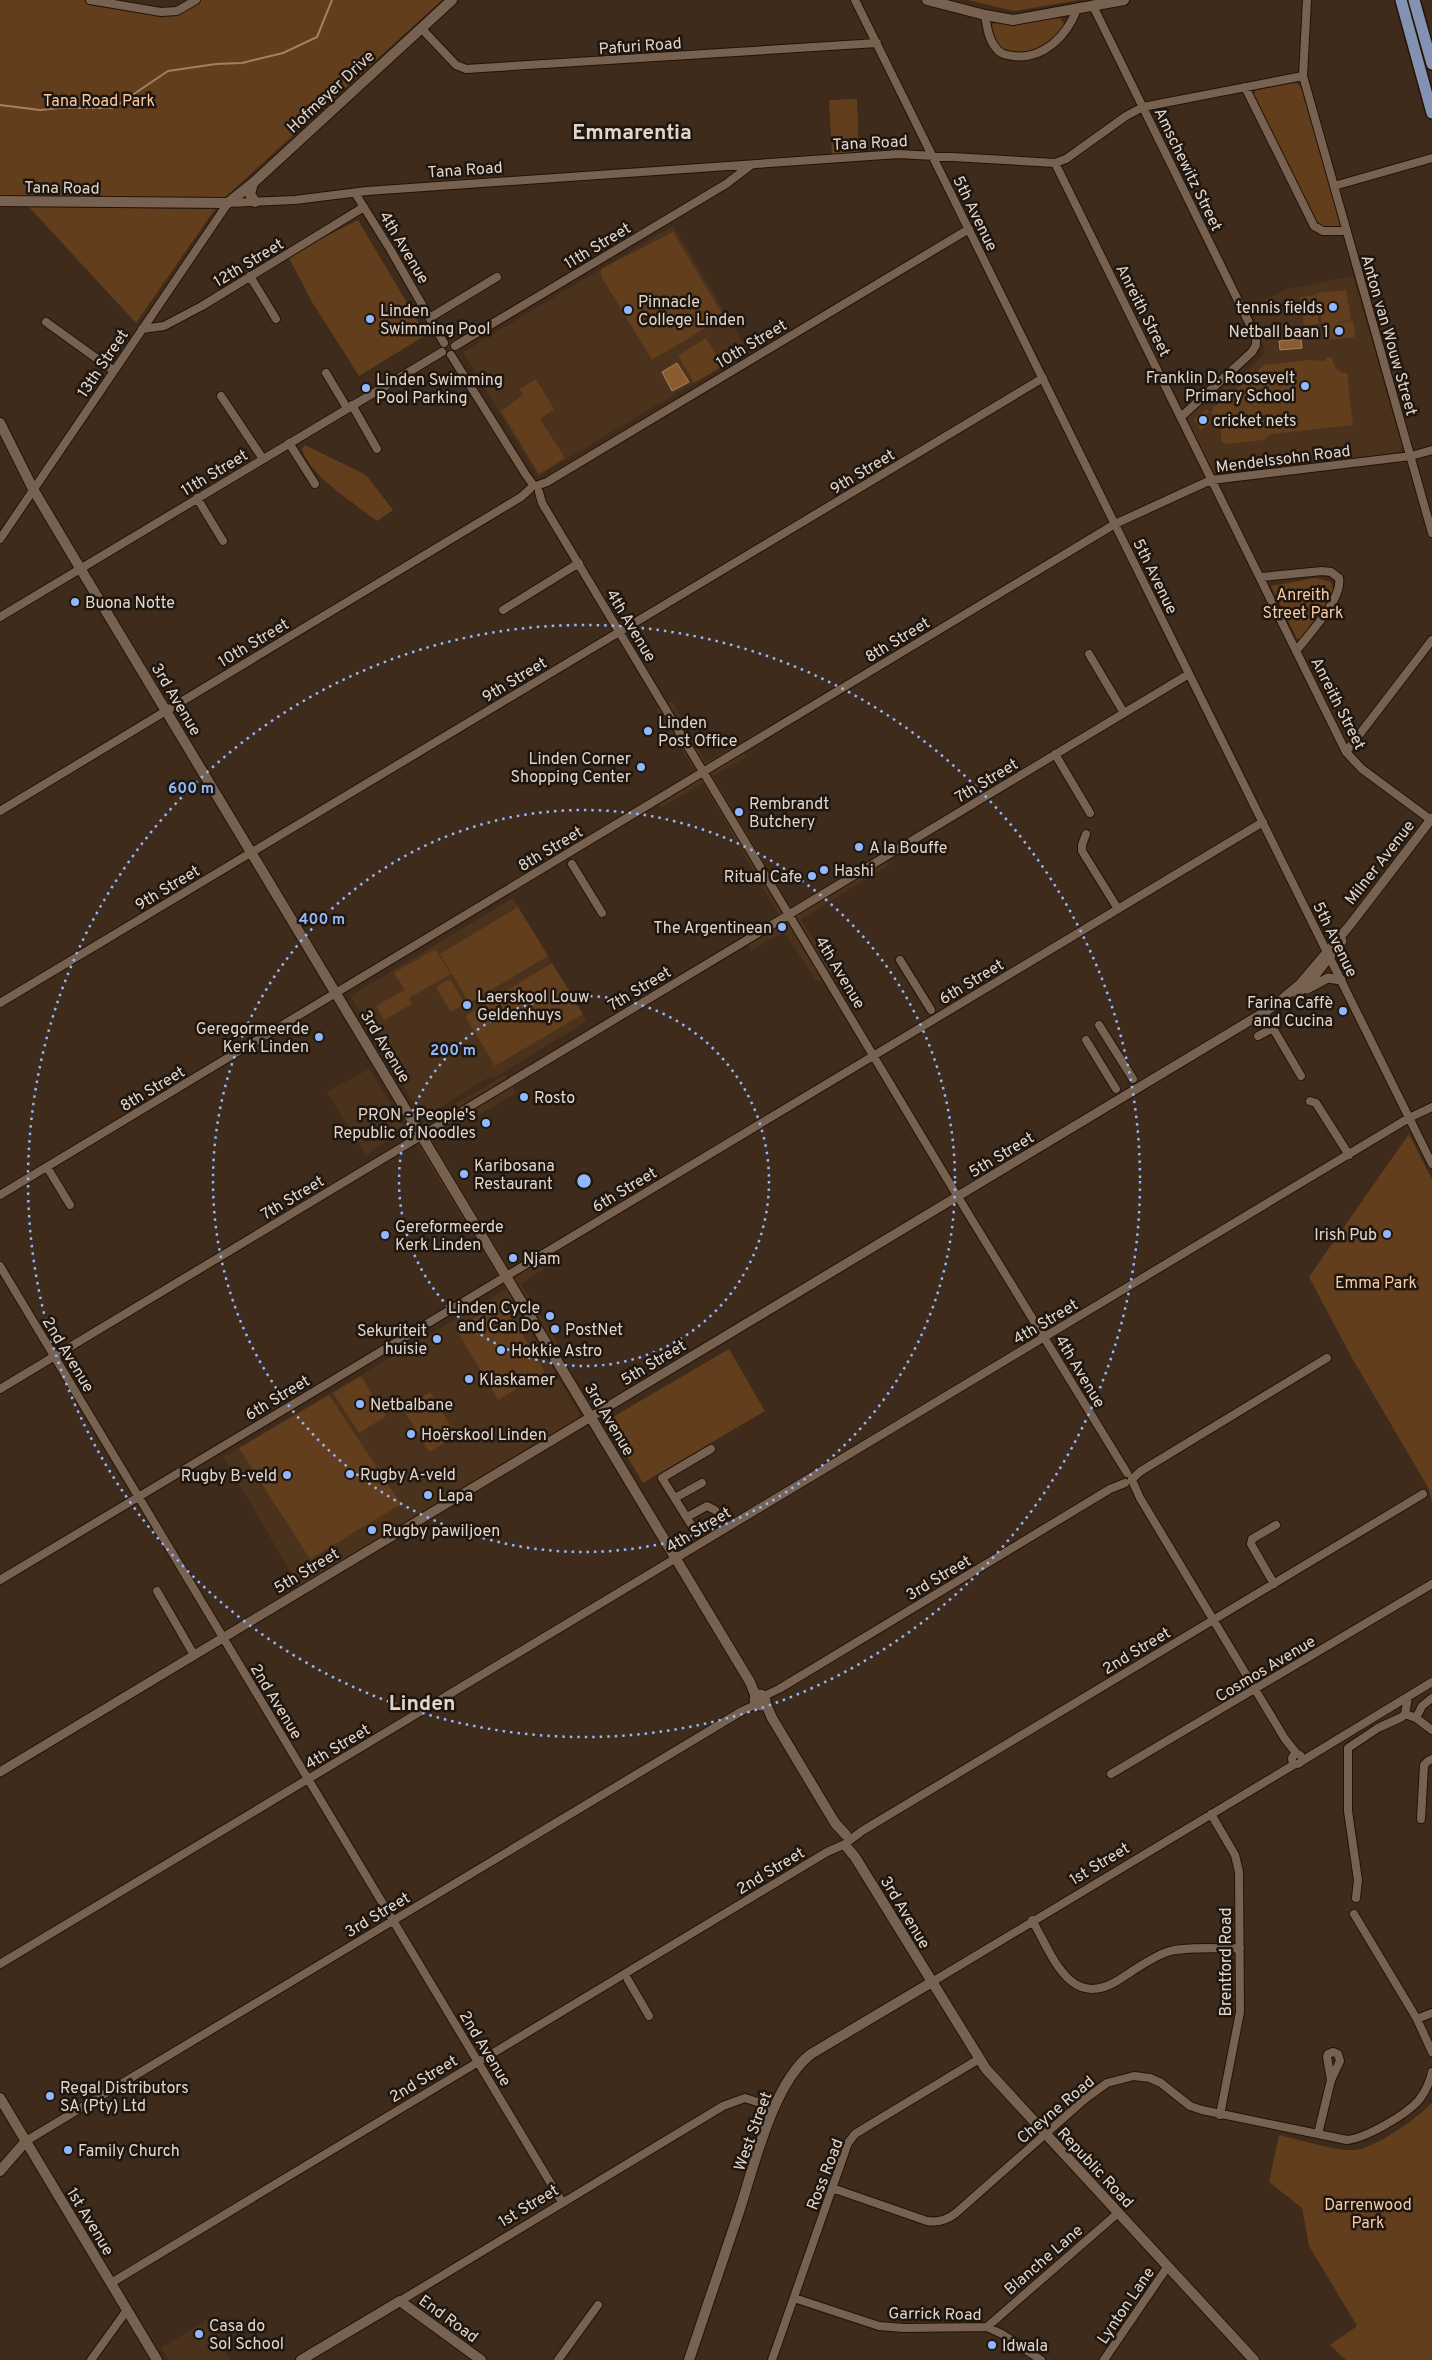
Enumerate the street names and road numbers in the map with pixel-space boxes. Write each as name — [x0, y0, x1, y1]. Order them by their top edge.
street label: Pafuri Road — [598, 34, 682, 60]
street label: Hofmeyer Drive — [283, 47, 379, 138]
street label: Amschewitz Street — [1149, 105, 1226, 235]
street label: Tana Road — [832, 132, 908, 156]
street label: Tana Road — [427, 158, 503, 184]
street label: 5th Avenue — [947, 173, 1001, 255]
street label: Tana Road — [24, 178, 100, 200]
street label: 4th Avenue — [374, 208, 433, 288]
street label: 11th Street — [561, 219, 635, 274]
street label: 12th Street — [210, 235, 288, 292]
street label: Anton van Wouw Street — [1356, 253, 1421, 418]
street label: Anreith Street — [1110, 261, 1174, 360]
street label: 10th Street — [713, 316, 791, 374]
street label: 13th Street — [74, 326, 134, 402]
street label: Mendelssohn Road — [1215, 442, 1352, 478]
street label: 11th Street — [178, 446, 252, 501]
street label: 9th Street — [827, 446, 899, 500]
street label: 5th Avenue — [1127, 536, 1181, 618]
street label: 4th Avenue — [601, 586, 660, 666]
street label: 8th Street — [862, 614, 934, 668]
street label: 10th Street — [215, 615, 293, 673]
street label: 9th Street — [479, 654, 551, 708]
street label: Anreith Street — [1305, 654, 1369, 753]
street label: 3rd Avenue — [146, 660, 205, 740]
street label: 7th Street — [952, 755, 1022, 808]
street label: Milner Avenue — [1341, 817, 1420, 910]
street label: 8th Street — [515, 823, 587, 877]
street label: 9th Street — [132, 862, 204, 916]
street label: 5th Avenue — [1307, 899, 1361, 981]
street label: 4th Avenue — [810, 933, 869, 1013]
street label: 6th Street — [936, 956, 1008, 1010]
street label: 7th Street — [605, 963, 675, 1016]
street label: 3rd Avenue — [355, 1007, 414, 1087]
street label: 8th Street — [117, 1063, 189, 1117]
street label: 5th Street — [966, 1128, 1038, 1183]
street label: 6th Street — [589, 1164, 661, 1218]
street label: 7th Street — [258, 1172, 328, 1225]
street label: 4th Street — [1010, 1295, 1082, 1350]
street label: 2nd Avenue — [37, 1314, 98, 1396]
street label: 4th Avenue — [1050, 1332, 1109, 1412]
street label: 5th Street — [618, 1336, 690, 1391]
street label: 6th Street — [242, 1372, 314, 1426]
street label: 3rd Avenue — [579, 1380, 638, 1460]
street label: 4th Street — [663, 1503, 735, 1558]
street label: 5th Street — [271, 1544, 343, 1599]
street label: 3rd Street — [903, 1552, 975, 1606]
street label: 2nd Street — [1099, 1624, 1175, 1680]
street label: Cosmos Avenue — [1212, 1632, 1320, 1707]
street label: 2nd Avenue — [245, 1661, 306, 1743]
street label: 4th Street — [302, 1720, 374, 1775]
street label: 1st Street — [1066, 1839, 1134, 1891]
street label: 2nd Street — [733, 1844, 809, 1900]
street label: 3rd Avenue — [875, 1873, 934, 1953]
street label: 3rd Street — [342, 1889, 414, 1943]
street label: Brentford Road — [1217, 1907, 1237, 2017]
street label: 2nd Avenue — [454, 2008, 515, 2090]
street label: 2nd Street — [386, 2052, 462, 2108]
street label: Cheyne Road — [1013, 2072, 1099, 2149]
street label: West Street — [730, 2089, 777, 2174]
street label: Republic Road — [1052, 2124, 1137, 2213]
street label: Ross Road — [803, 2136, 849, 2213]
street label: 1st Street — [495, 2181, 563, 2233]
street label: 1st Avenue — [61, 2184, 117, 2260]
street label: Blanche Lane — [1001, 2221, 1088, 2300]
street label: Lynton Lane — [1094, 2264, 1160, 2348]
street label: End Road — [414, 2291, 481, 2348]
street label: Garrick Road — [888, 2304, 982, 2326]

